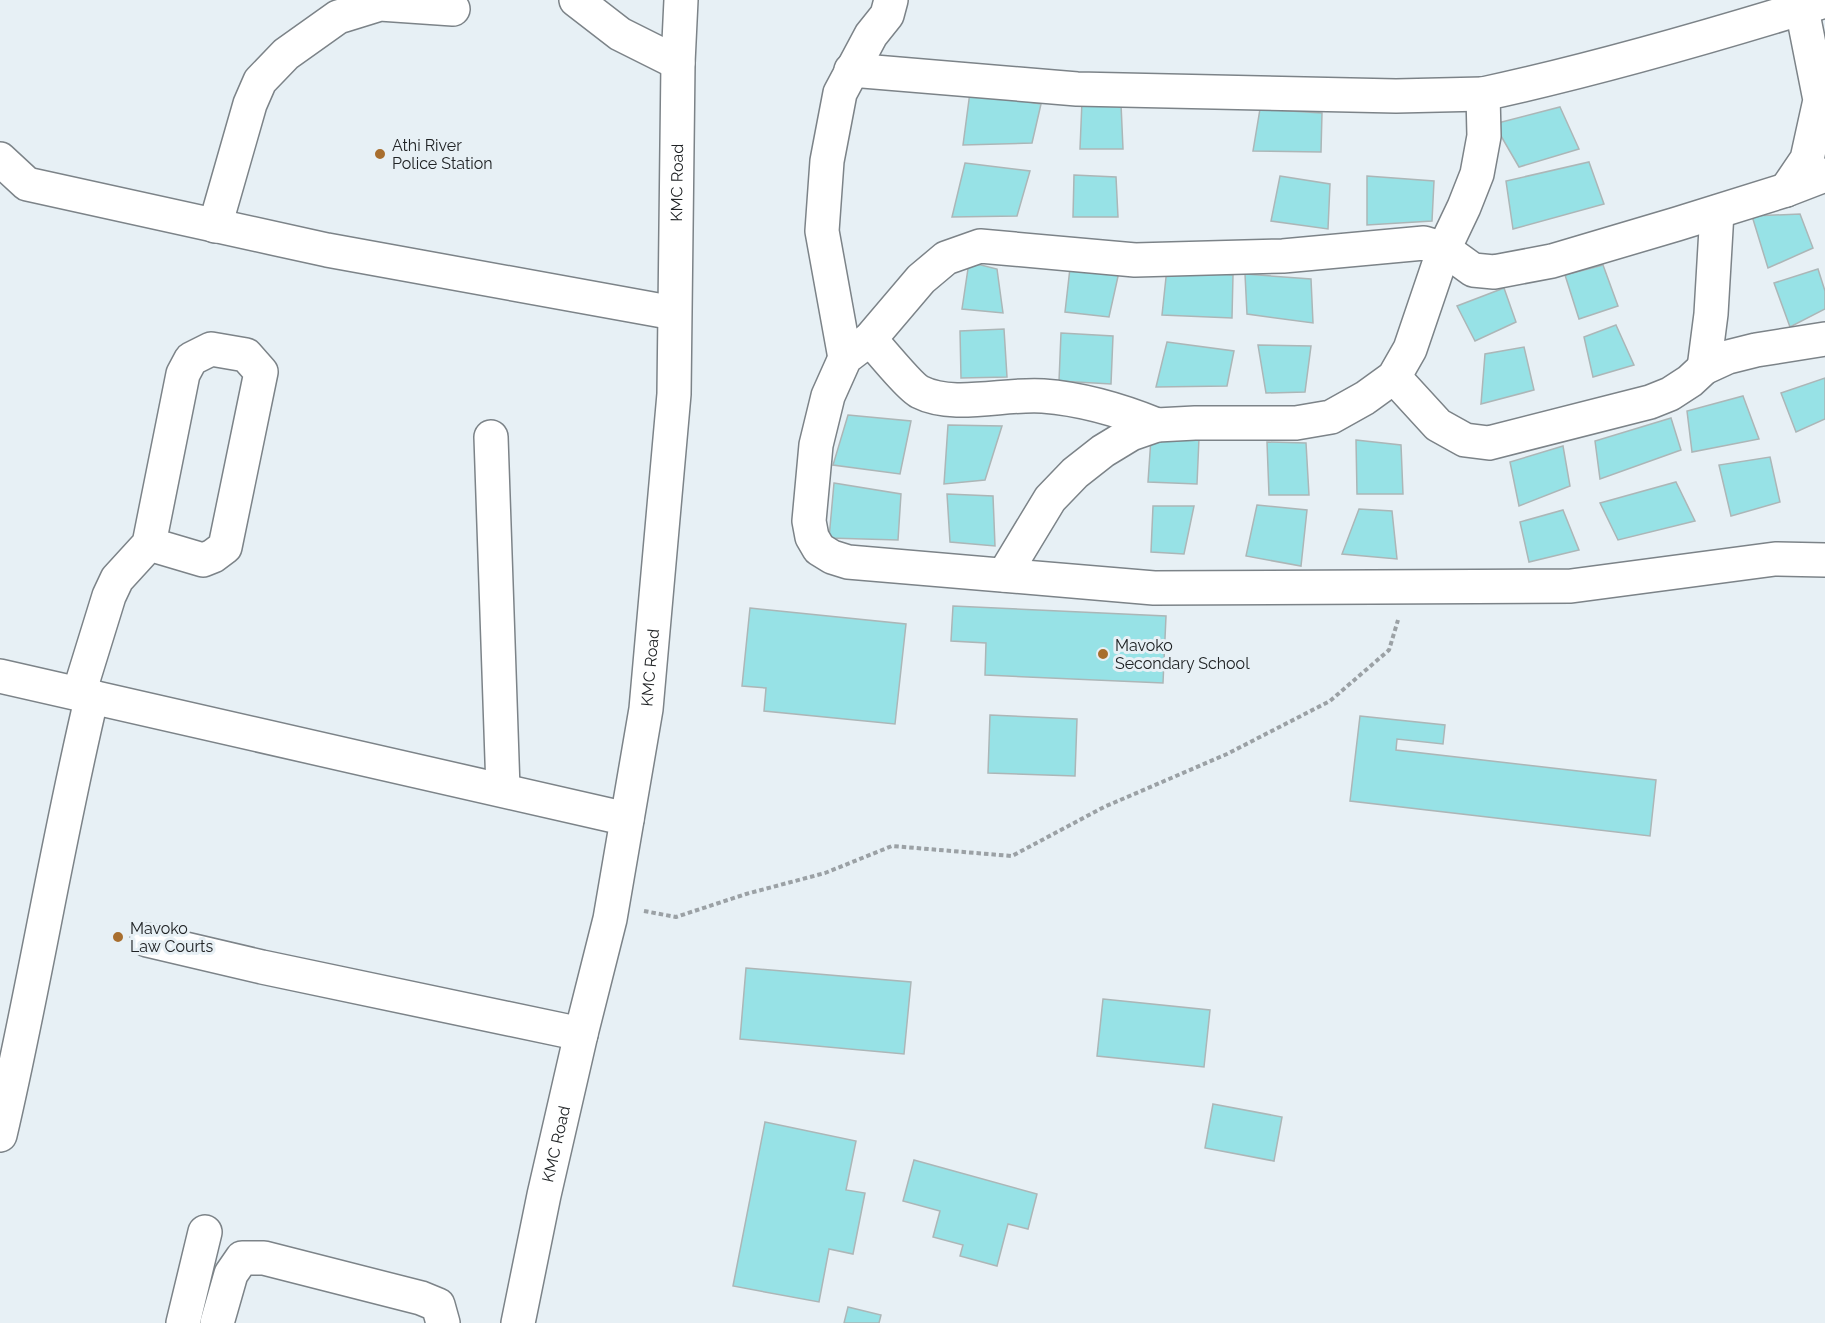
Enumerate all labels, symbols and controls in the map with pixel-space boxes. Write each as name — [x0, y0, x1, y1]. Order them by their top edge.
place label: Athi River Police Station — [392, 136, 493, 173]
street label: KMC Road — [667, 144, 687, 222]
marker: Athi River Police Station — [373, 147, 387, 161]
street label: KMC Road — [637, 628, 663, 707]
place label: Mavoko Secondary School — [1115, 636, 1250, 673]
marker: Mavoko Secondary School — [1096, 647, 1110, 661]
place label: Mavoko Law Courts — [130, 919, 213, 956]
marker: Mavoko Law Courts — [111, 930, 125, 944]
street label: KMC Road — [538, 1104, 574, 1184]

